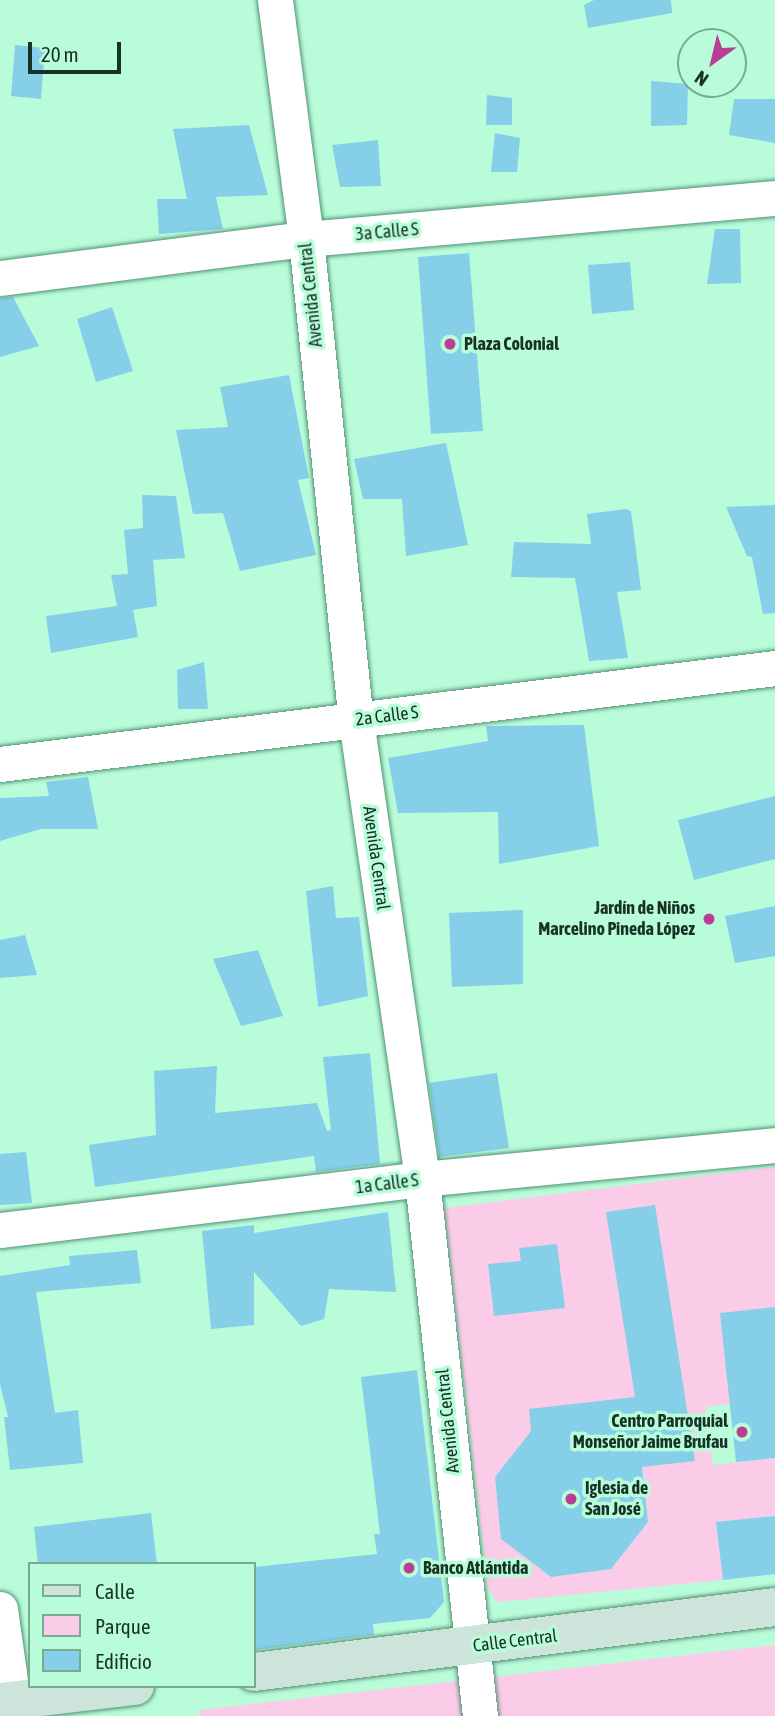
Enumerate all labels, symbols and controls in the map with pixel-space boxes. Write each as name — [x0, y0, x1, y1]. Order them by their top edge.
scale bar — [32, 28, 124, 72]
north arrow — [677, 28, 747, 98]
text: 20 m — [41, 42, 79, 66]
text: N — [691, 66, 712, 91]
street label: 3a Calle S — [355, 218, 419, 246]
street label: Avenida Central — [295, 242, 327, 348]
place label: Plaza Colonial — [464, 333, 559, 355]
marker: Plaza Colonial — [442, 336, 458, 352]
street label: 2a Calle S — [354, 701, 420, 731]
street label: Avenida Central — [358, 805, 394, 911]
place label: Jardín de Niños Marcelino Pineda López — [538, 898, 695, 940]
marker: Jardín de Niños Marcelino Pineda López — [701, 911, 717, 927]
street label: 1a Calle S — [354, 1169, 420, 1199]
street label: Avenida Central — [432, 1368, 464, 1474]
place label: Centro Parroquial Monseñor Jaime Brufau — [573, 1411, 728, 1454]
marker: Centro Parroquial Monseñor Jaime Brufau — [734, 1424, 750, 1440]
place label: Iglesia de San José — [585, 1478, 648, 1520]
marker: Iglesia de San José — [563, 1491, 579, 1507]
place label: Banco Atlántida — [423, 1557, 528, 1579]
marker: Banco Atlántida — [401, 1560, 417, 1576]
legend — [28, 1562, 256, 1688]
text: Calle — [95, 1579, 135, 1603]
text: Parque — [95, 1614, 150, 1638]
street label: Calle Central — [472, 1625, 558, 1657]
text: Edificio — [95, 1649, 152, 1673]

